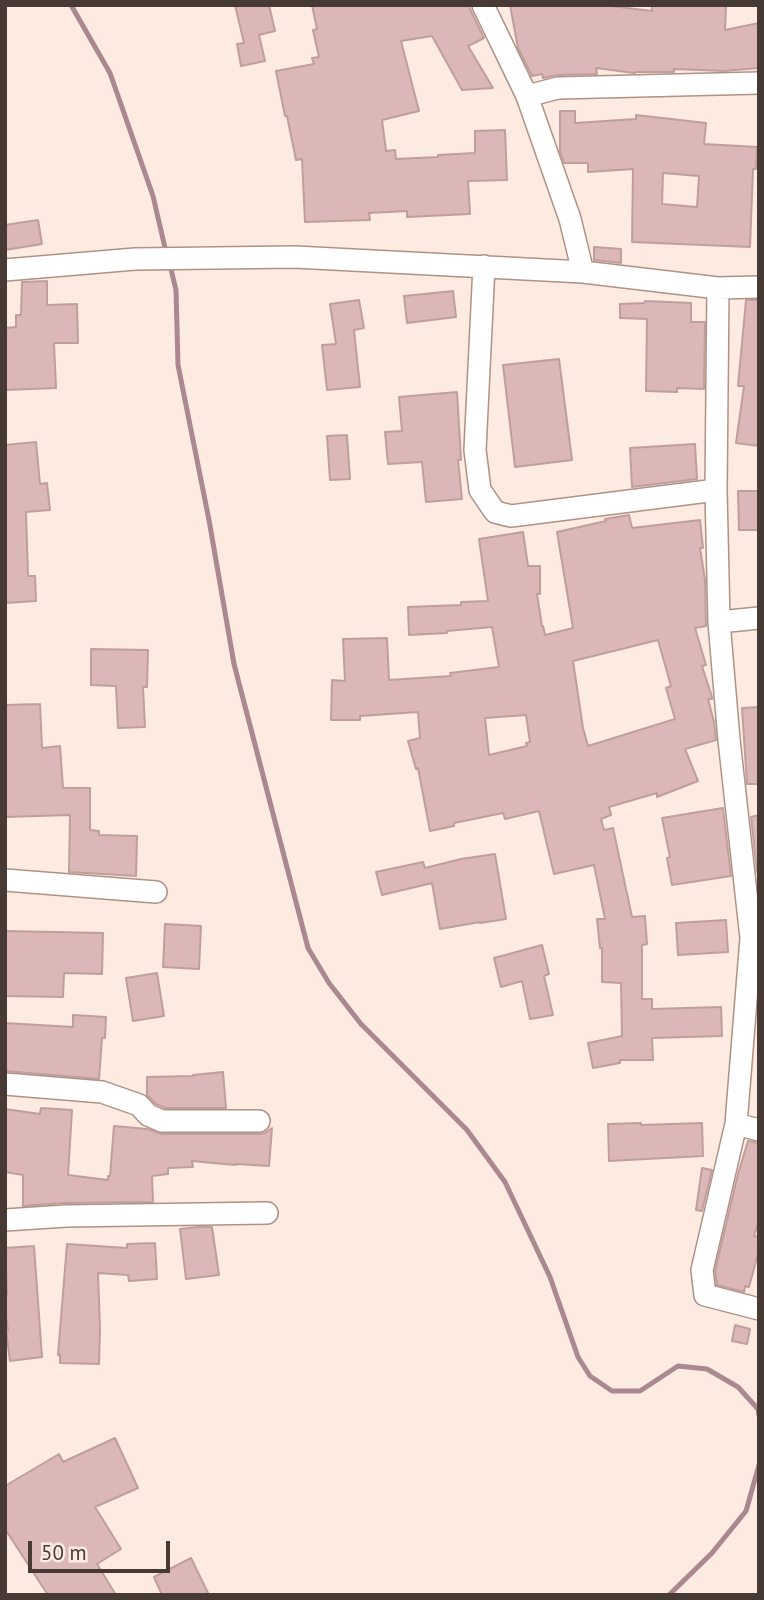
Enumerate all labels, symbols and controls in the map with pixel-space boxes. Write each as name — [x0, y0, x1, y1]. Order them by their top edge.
scale bar — [32, 1526, 173, 1570]
text: 50 m — [41, 1539, 87, 1566]

